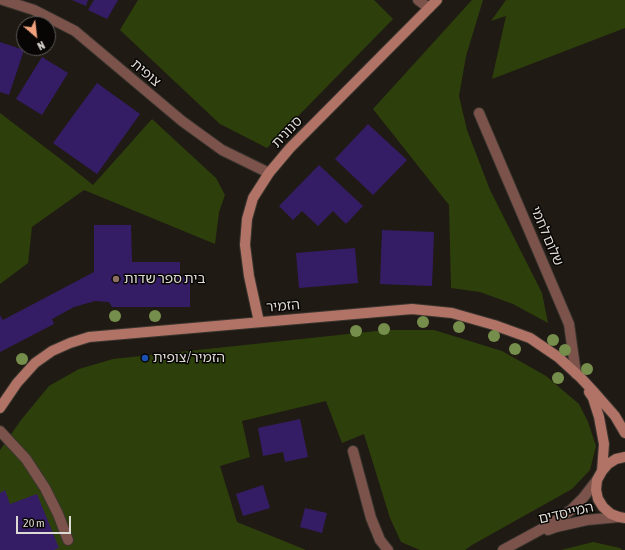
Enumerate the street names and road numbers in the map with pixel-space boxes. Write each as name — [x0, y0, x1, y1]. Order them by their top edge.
street label: צופית — [128, 56, 164, 90]
street label: סנונית — [268, 113, 306, 151]
street label: שלום לחמי — [527, 204, 567, 268]
street label: הזמיר — [265, 296, 301, 316]
street label: המייסדים — [537, 499, 595, 527]

